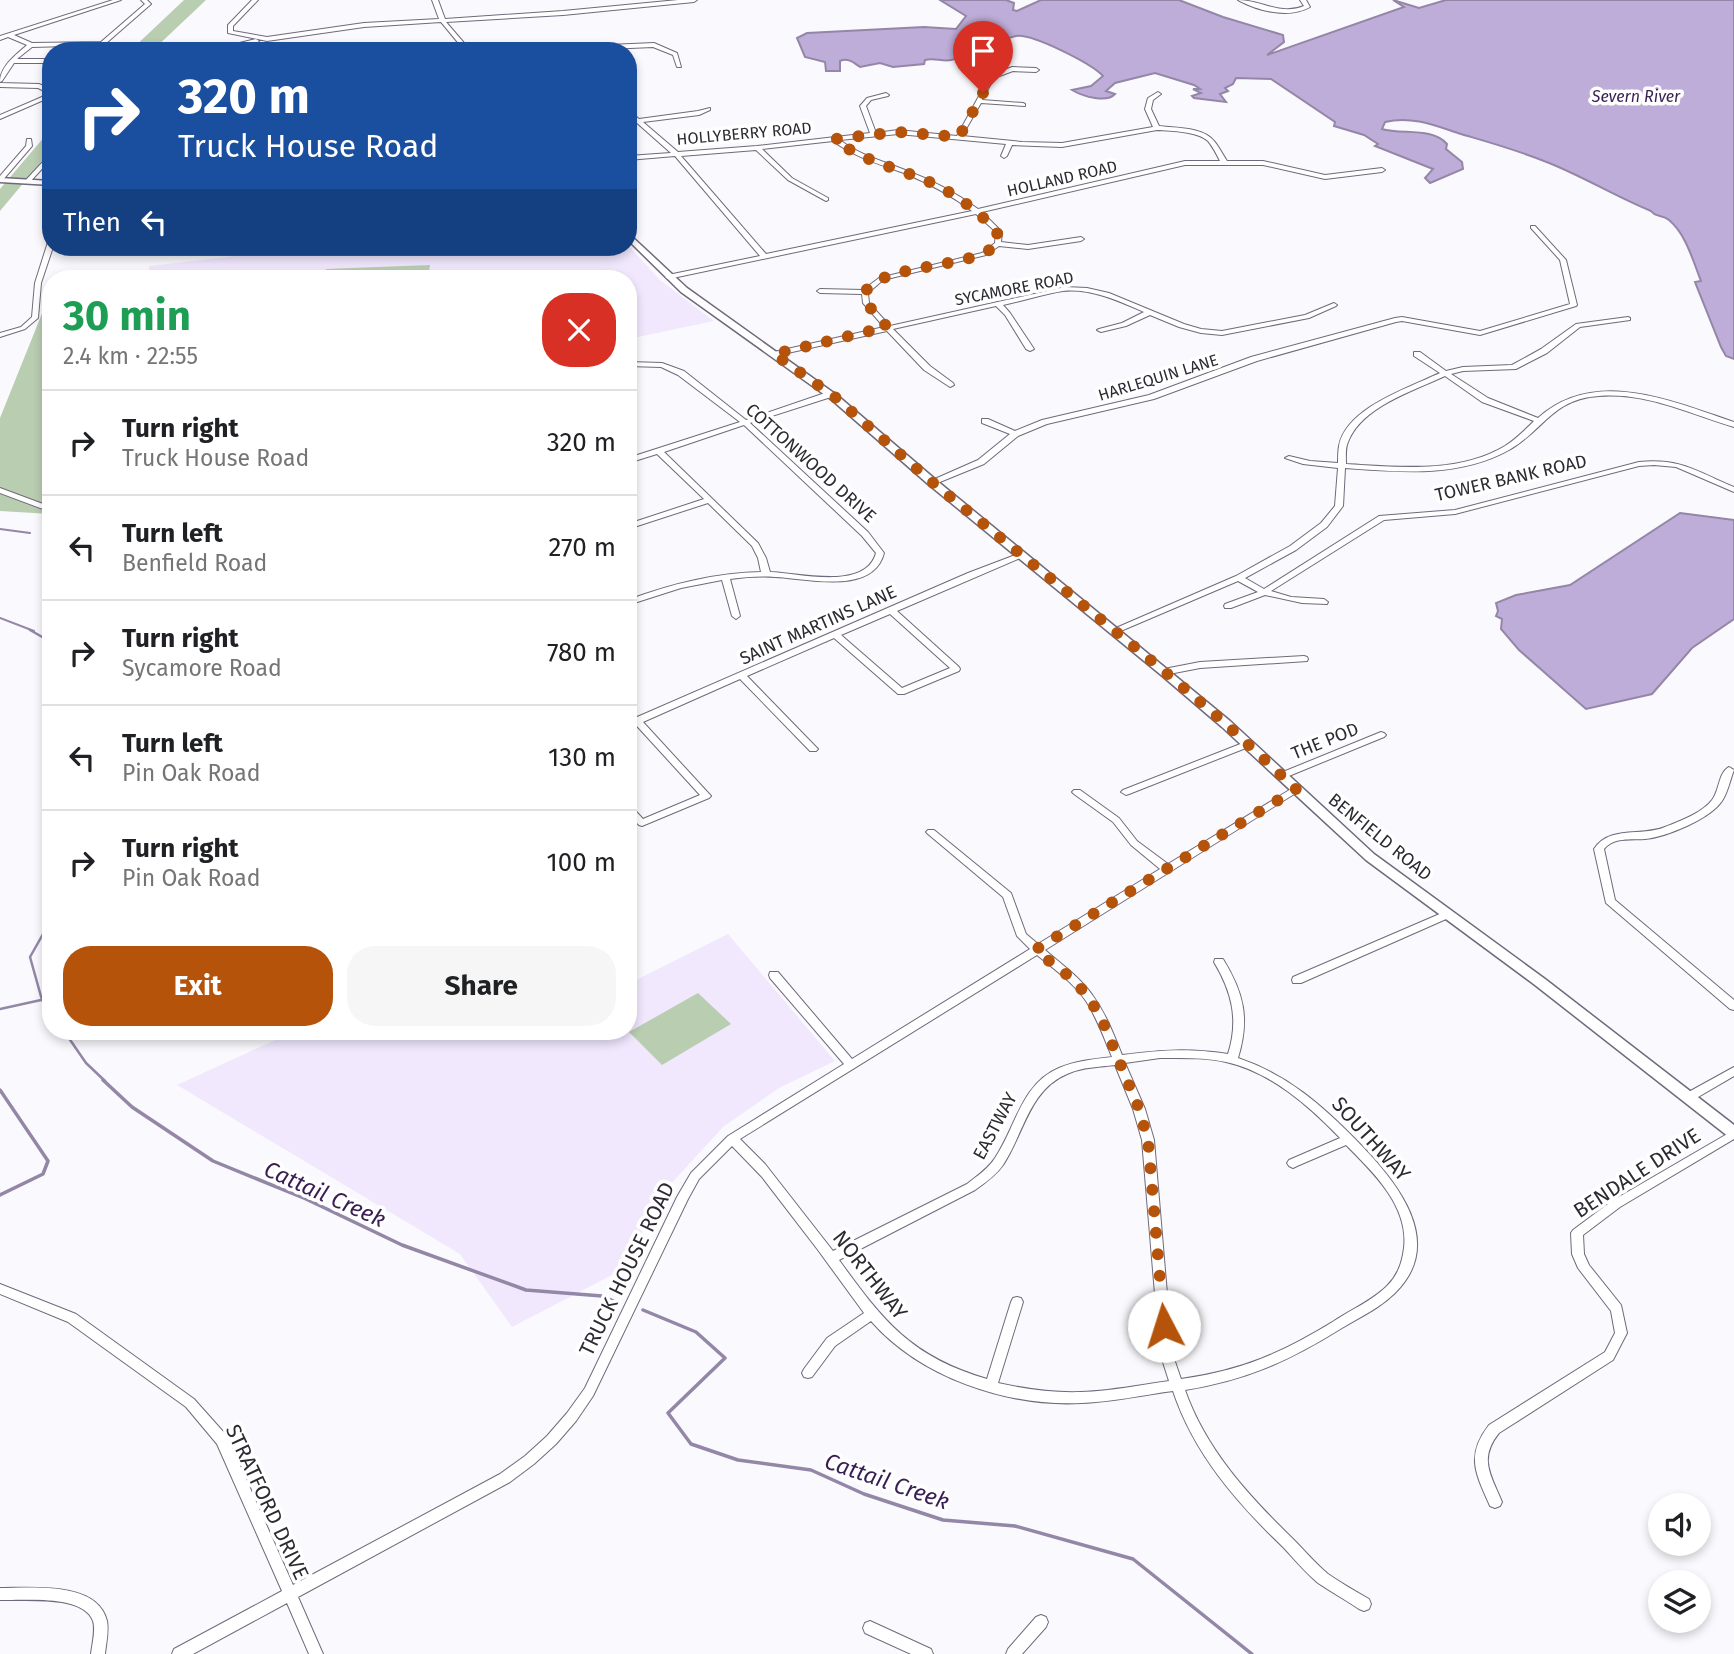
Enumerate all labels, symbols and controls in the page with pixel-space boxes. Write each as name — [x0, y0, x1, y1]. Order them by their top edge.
pin — [953, 21, 1013, 93]
icon: arrive — [964, 32, 1002, 70]
text: 320 m — [178, 67, 310, 126]
icon: right — [63, 70, 154, 161]
water label: Severn River — [1591, 87, 1681, 106]
street label: HOLLYBERRY ROAD — [676, 118, 812, 149]
text: Truck House Road — [178, 127, 438, 165]
street label: HOLLAND ROAD — [1005, 157, 1119, 200]
icon: left — [135, 203, 173, 241]
text: Then — [63, 207, 121, 238]
street label: SYCAMORE ROAD — [953, 268, 1075, 309]
text: 30 min — [63, 291, 191, 341]
button: close — [542, 293, 616, 367]
text: 2.4 km · 22:55 — [63, 342, 198, 370]
street label: HARLEQUIN LANE — [1096, 350, 1220, 405]
street label: COTTONWOOD DRIVE — [741, 399, 881, 527]
text: Turn right — [122, 413, 239, 444]
icon: right — [63, 424, 101, 462]
text: 320 m — [547, 427, 616, 458]
text: Truck House Road — [122, 444, 309, 472]
street label: TOWER BANK ROAD — [1433, 450, 1589, 506]
text: Turn left — [122, 518, 223, 549]
icon: left — [63, 529, 101, 567]
text: 270 m — [548, 532, 616, 563]
text: Benfield Road — [122, 549, 267, 577]
street label: SAINT MARTINS LANE — [736, 581, 900, 669]
text: Turn right — [122, 623, 239, 654]
icon: right — [63, 634, 101, 672]
text: 780 m — [547, 637, 616, 668]
text: Sycamore Road — [122, 654, 282, 682]
street label: THE POD — [1288, 718, 1362, 764]
text: Turn left — [122, 728, 223, 759]
icon: left — [63, 739, 101, 777]
text: 130 m — [548, 742, 616, 773]
text: Pin Oak Road — [122, 759, 261, 787]
street label: BENFIELD ROAD — [1324, 789, 1436, 885]
text: Turn right — [122, 833, 239, 864]
icon: right — [63, 844, 101, 882]
text: 100 m — [547, 847, 616, 878]
text: Pin Oak Road — [122, 864, 261, 892]
button: Exit — [63, 946, 333, 1026]
button: Share — [347, 946, 616, 1026]
street label: EASTWAY — [968, 1089, 1022, 1163]
street label: SOUTHWAY — [1326, 1091, 1416, 1187]
street label: BENDALE DRIVE — [1569, 1122, 1705, 1224]
water label: Cattail Creek — [260, 1155, 390, 1233]
street label: TRUCK HOUSE ROAD — [574, 1178, 680, 1360]
street label: NORTHWAY — [827, 1225, 913, 1325]
position arrow — [1127, 1289, 1201, 1363]
street label: STRATFORD DRIVE — [220, 1420, 314, 1584]
water label: Cattail Creek — [821, 1447, 953, 1515]
map controls — [1648, 1493, 1711, 1633]
button: sound — [1648, 1493, 1711, 1556]
button: layers — [1648, 1570, 1711, 1633]

